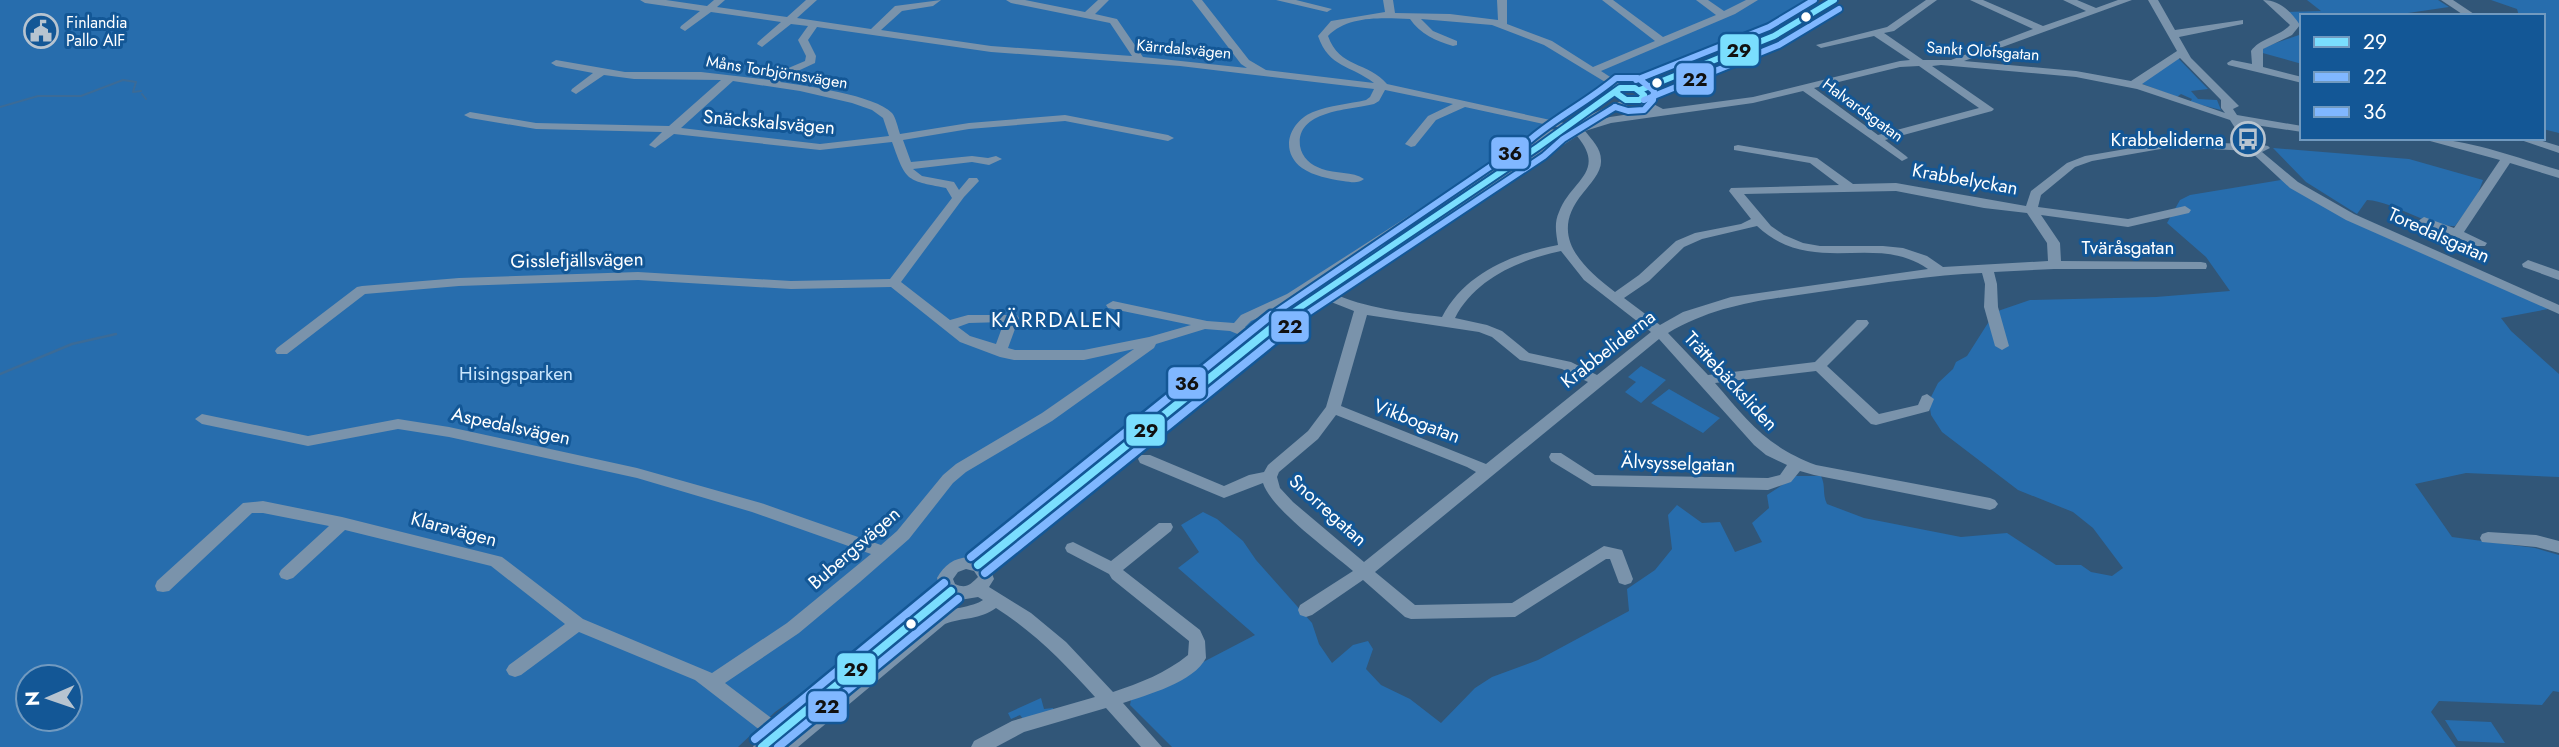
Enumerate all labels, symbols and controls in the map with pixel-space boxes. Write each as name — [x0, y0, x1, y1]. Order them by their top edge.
unlabelled marker — [1799, 10, 1813, 24]
place label: Finlandia Pallo AIF — [66, 11, 127, 52]
public building icon: Finlandia Pallo AIF — [22, 12, 60, 50]
legend — [2300, 14, 2545, 140]
text: 29 — [2363, 27, 2387, 57]
street label: Kärrdalsvägen — [1136, 33, 1232, 65]
line badge: 29 — [1719, 33, 1760, 67]
street label: Sankt Olofsgatan — [1926, 36, 2040, 66]
text: 29 — [1726, 37, 1752, 64]
street label: Måns Torbjörnsvägen — [705, 49, 849, 95]
line badge: 22 — [1675, 62, 1715, 96]
text: 22 — [2363, 62, 2387, 92]
text: 22 — [1683, 66, 1707, 93]
street label: Halvardsgatan — [1818, 73, 1908, 147]
unlabelled marker — [1650, 76, 1664, 90]
text: 36 — [2363, 97, 2387, 127]
street label: Snäckskalsvägen — [702, 103, 836, 141]
bus stop icon: Krabbeliderna — [2229, 120, 2267, 158]
place label: Krabbeliderna — [2111, 126, 2224, 153]
line badge: 36 — [1490, 136, 1530, 170]
text: 36 — [1498, 140, 1522, 167]
street label: Krabbelyckan — [1910, 156, 2020, 202]
street label: Toredalsgatan — [2384, 201, 2494, 269]
street label: Tväråsgatan — [2082, 234, 2174, 261]
street label: Gisslefjällsvägen — [510, 245, 644, 275]
street label: Krabbeliderna — [1555, 303, 1661, 395]
district label: KÄRRDALEN — [991, 305, 1123, 335]
line badge: 22 — [1270, 310, 1310, 343]
text: 22 — [1278, 313, 1302, 340]
street label: Trättebäcksliden — [1678, 325, 1784, 437]
park label: Hisingsparken — [459, 360, 573, 387]
line badge: 36 — [1167, 366, 1207, 400]
text: 36 — [1175, 370, 1199, 397]
street label: Vikbogatan — [1370, 392, 1464, 450]
street label: Aspedalsvägen — [449, 400, 573, 452]
line badge: 29 — [1125, 413, 1166, 447]
text: 29 — [1133, 417, 1159, 444]
street label: Älvsysselgatan — [1620, 448, 1736, 478]
street label: Snorregatan — [1283, 468, 1373, 552]
street label: Bubergsvägen — [802, 500, 906, 596]
street label: Klaravägen — [408, 505, 500, 553]
unlabelled marker — [904, 617, 918, 631]
line badge: 29 — [836, 652, 877, 686]
text: 29 — [843, 656, 869, 683]
north arrow — [14, 663, 84, 733]
line badge: 22 — [807, 690, 848, 723]
text: N — [19, 691, 46, 707]
text: 22 — [815, 693, 839, 720]

